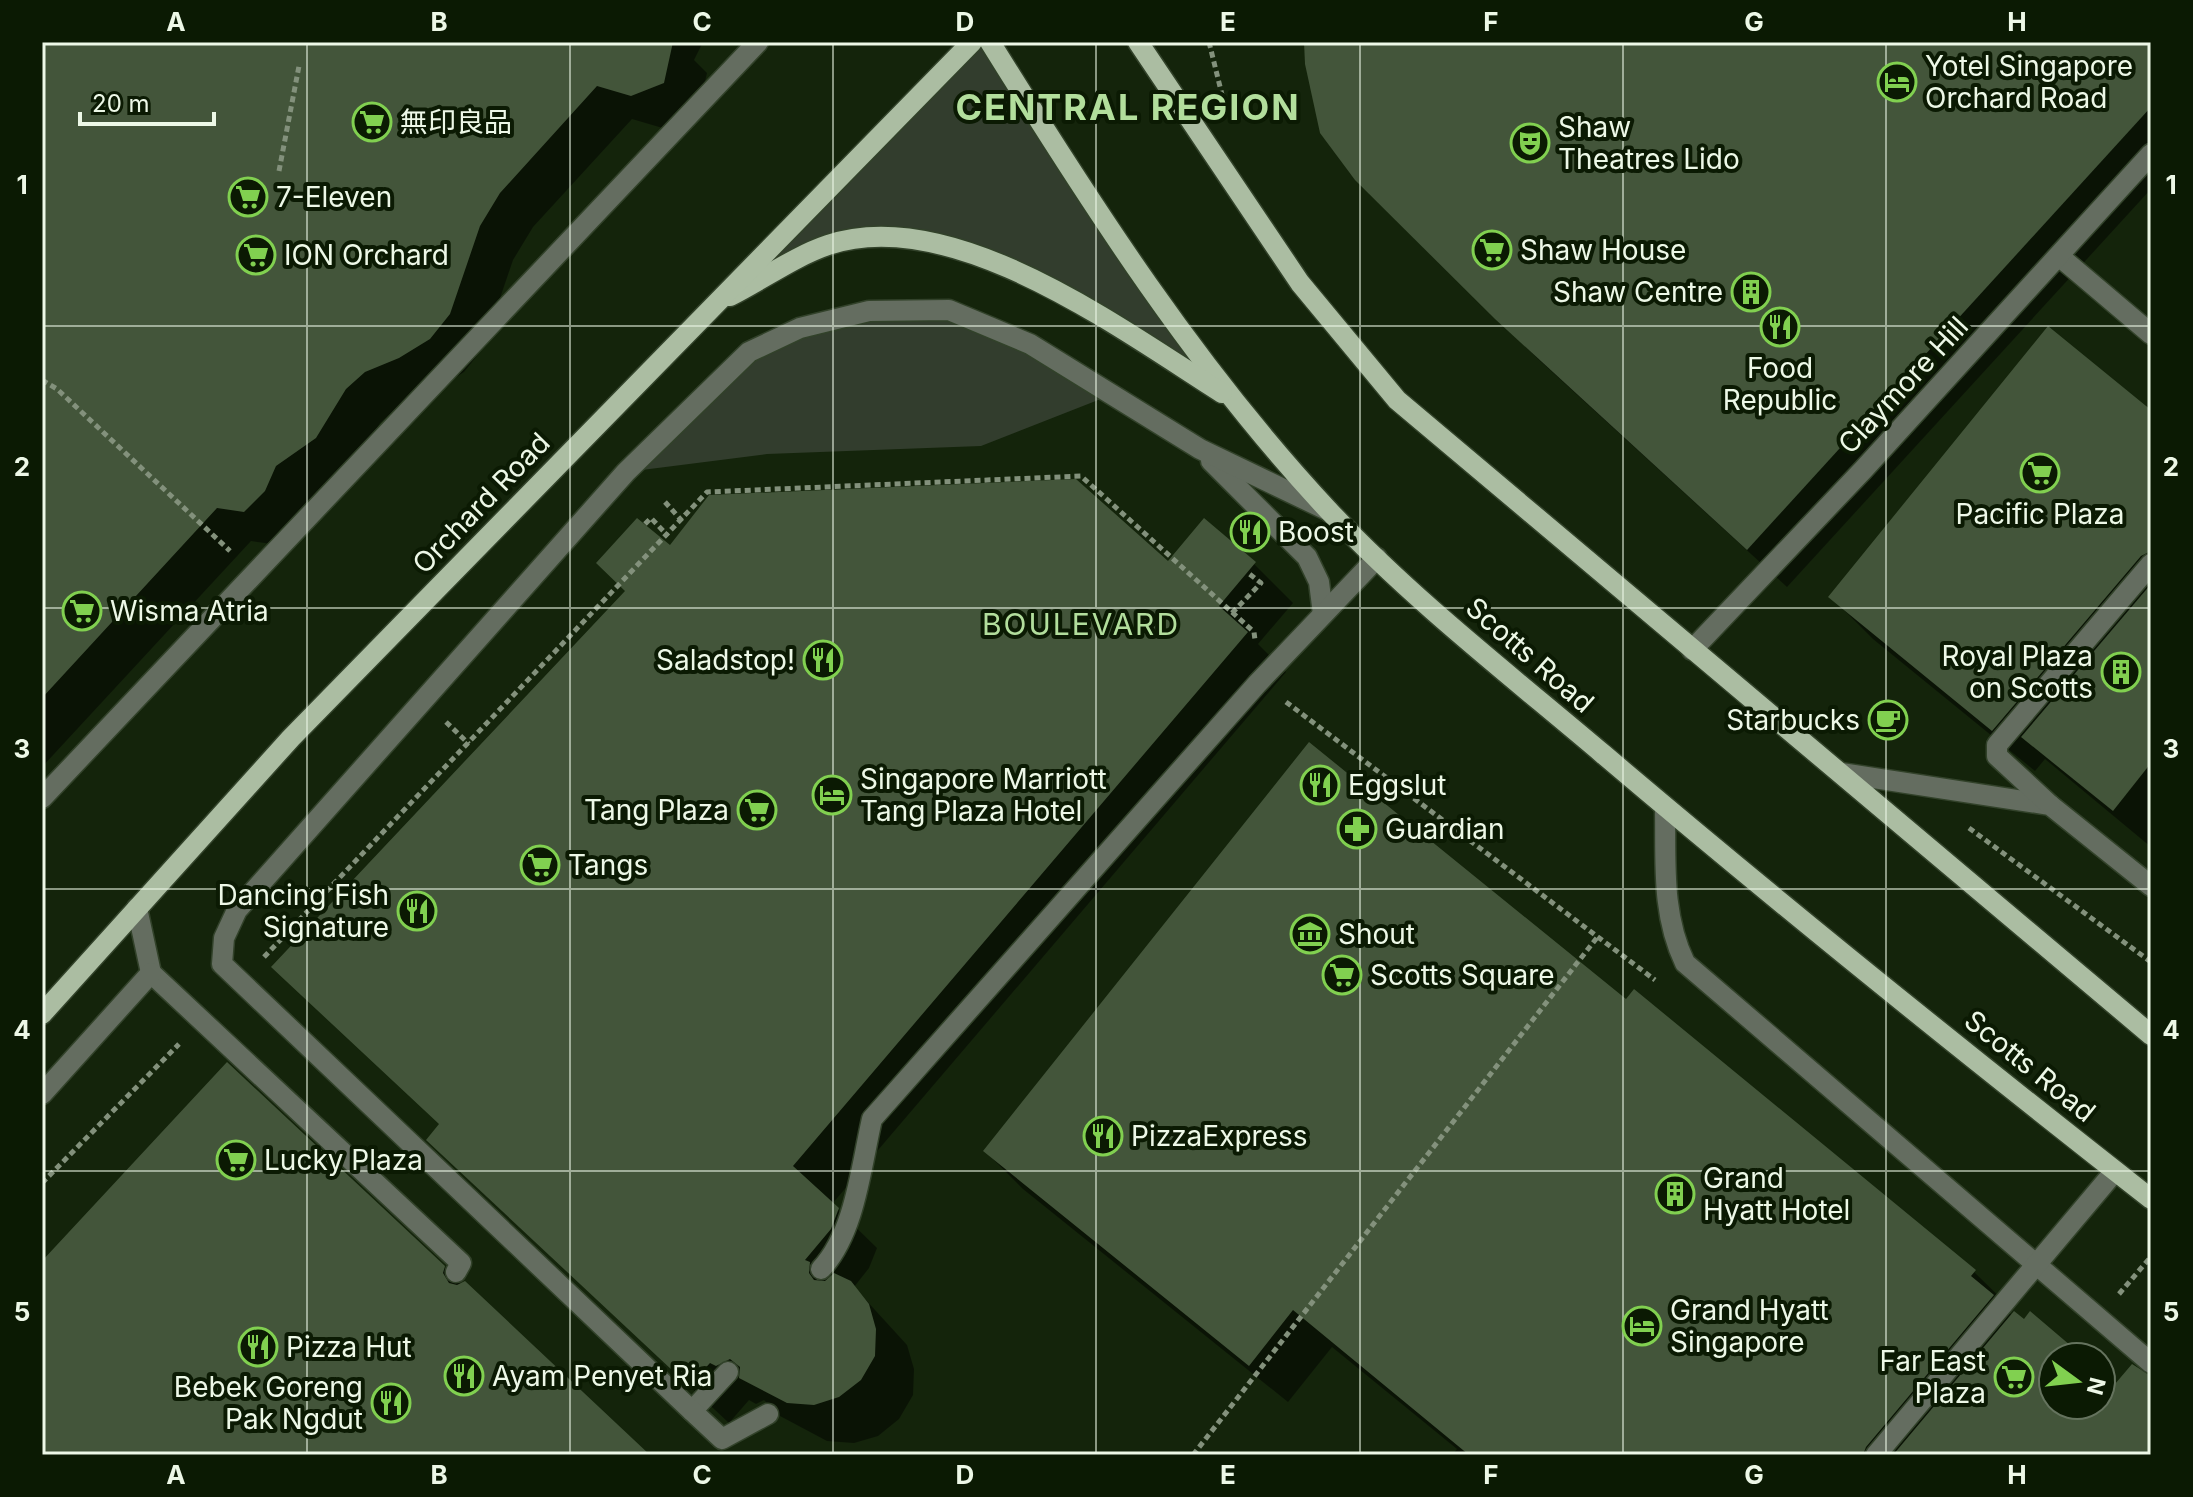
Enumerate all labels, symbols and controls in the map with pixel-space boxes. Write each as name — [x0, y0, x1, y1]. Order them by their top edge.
text: A — [166, 6, 186, 37]
text: B — [430, 6, 448, 37]
text: C — [692, 6, 712, 37]
text: D — [956, 6, 974, 37]
text: E — [1220, 6, 1236, 37]
text: F — [1483, 6, 1499, 37]
text: G — [1744, 6, 1764, 37]
text: H — [2007, 6, 2027, 37]
place label: Yotel Singapore Orchard Road — [1925, 49, 2133, 115]
hotel icon: Yotel Singapore Orchard Road — [1876, 61, 1918, 103]
scale bar — [80, 76, 214, 126]
district label: CENTRAL REGION — [955, 85, 1301, 129]
text: 20 m — [92, 89, 150, 118]
supermarket icon: 無印良品 — [351, 101, 393, 143]
place label: 無印良品 — [400, 105, 512, 139]
place label: Shaw Theatres Lido — [1558, 110, 1740, 176]
theatre icon: Shaw Theatres Lido — [1509, 122, 1551, 164]
text: 1 — [16, 169, 28, 200]
text: 1 — [2165, 169, 2177, 200]
supermarket icon: 7-Eleven — [227, 176, 269, 218]
place label: 7-Eleven — [276, 180, 392, 214]
supermarket icon: Shaw House — [1471, 229, 1513, 271]
place label: Shaw House — [1520, 233, 1686, 267]
supermarket icon: ION Orchard — [235, 234, 277, 276]
place label: ION Orchard — [284, 238, 449, 272]
building icon: Shaw Centre — [1730, 271, 1772, 313]
place label: Shaw Centre — [1553, 275, 1723, 309]
restaurant icon: Food Republic — [1759, 306, 1801, 348]
street label: Claymore Hill — [1831, 309, 1975, 461]
place label: Food Republic — [1723, 351, 1837, 417]
street label: Orchard Road — [405, 426, 557, 580]
text: 2 — [14, 451, 30, 482]
text: 2 — [2163, 451, 2179, 482]
supermarket icon: Pacific Plaza — [2019, 452, 2061, 494]
place label: Pacific Plaza — [1956, 497, 2124, 531]
restaurant icon: Boost — [1229, 511, 1271, 553]
place label: Boost — [1278, 515, 1354, 549]
supermarket icon: Wisma Atria — [61, 590, 103, 632]
street label: Scotts Road — [1459, 590, 1601, 720]
place label: Wisma Atria — [110, 594, 269, 628]
district label: BOULEVARD — [982, 606, 1180, 642]
restaurant icon: Saladstop! — [802, 639, 844, 681]
place label: Royal Plaza on Scotts — [1942, 639, 2093, 705]
place label: Saladstop! — [656, 643, 795, 677]
building icon: Royal Plaza on Scotts — [2100, 651, 2142, 693]
cafe icon: Starbucks — [1867, 699, 1909, 741]
place label: Starbucks — [1726, 703, 1860, 737]
text: 3 — [14, 733, 30, 764]
text: 3 — [2163, 733, 2179, 764]
place label: Singapore Marriott Tang Plaza Hotel — [860, 762, 1107, 828]
restaurant icon: Eggslut — [1299, 764, 1341, 806]
place label: Eggslut — [1348, 768, 1446, 802]
hotel icon: Singapore Marriott Tang Plaza Hotel — [811, 774, 853, 816]
supermarket icon: Tang Plaza — [736, 789, 778, 831]
place label: Tang Plaza — [584, 793, 729, 827]
pharmacy icon: Guardian — [1336, 808, 1378, 850]
place label: Guardian — [1385, 812, 1504, 846]
supermarket icon: Tangs — [519, 844, 561, 886]
place label: Tangs — [568, 848, 648, 882]
place label: Dancing Fish Signature — [218, 878, 389, 944]
restaurant icon: Dancing Fish Signature — [396, 890, 438, 932]
museum icon: Shout — [1289, 913, 1331, 955]
place label: Shout — [1338, 917, 1415, 951]
supermarket icon: Scotts Square — [1321, 954, 1363, 996]
place label: Scotts Square — [1370, 958, 1555, 992]
street label: Scotts Road — [1958, 1003, 2102, 1129]
text: 4 — [13, 1014, 31, 1045]
text: 4 — [2162, 1014, 2180, 1045]
restaurant icon: PizzaExpress — [1082, 1115, 1124, 1157]
place label: PizzaExpress — [1131, 1119, 1308, 1153]
supermarket icon: Lucky Plaza — [215, 1139, 257, 1181]
place label: Lucky Plaza — [264, 1143, 423, 1177]
place label: Grand Hyatt Hotel — [1703, 1161, 1850, 1227]
building icon: Grand Hyatt Hotel — [1654, 1173, 1696, 1215]
place label: Grand Hyatt Singapore — [1670, 1293, 1829, 1359]
text: 5 — [14, 1296, 30, 1327]
text: 5 — [2163, 1296, 2179, 1327]
hotel icon: Grand Hyatt Singapore — [1621, 1305, 1663, 1347]
restaurant icon: Pizza Hut — [237, 1326, 279, 1368]
place label: Pizza Hut — [286, 1330, 412, 1364]
north arrow — [2037, 1341, 2117, 1421]
place label: Far East Plaza — [1880, 1344, 1986, 1410]
restaurant icon: Ayam Penyet Ria — [443, 1355, 485, 1397]
supermarket icon: Far East Plaza — [1993, 1356, 2035, 1398]
place label: Ayam Penyet Ria — [492, 1359, 712, 1393]
place label: Bebek Goreng Pak Ngdut — [174, 1370, 363, 1436]
text: N — [2082, 1375, 2111, 1398]
restaurant icon: Bebek Goreng Pak Ngdut — [370, 1382, 412, 1424]
text: A — [166, 1459, 186, 1490]
text: B — [430, 1459, 448, 1490]
text: C — [692, 1459, 712, 1490]
text: D — [956, 1459, 974, 1490]
text: E — [1220, 1459, 1236, 1490]
text: F — [1483, 1459, 1499, 1490]
text: G — [1744, 1459, 1764, 1490]
text: H — [2007, 1459, 2027, 1490]

